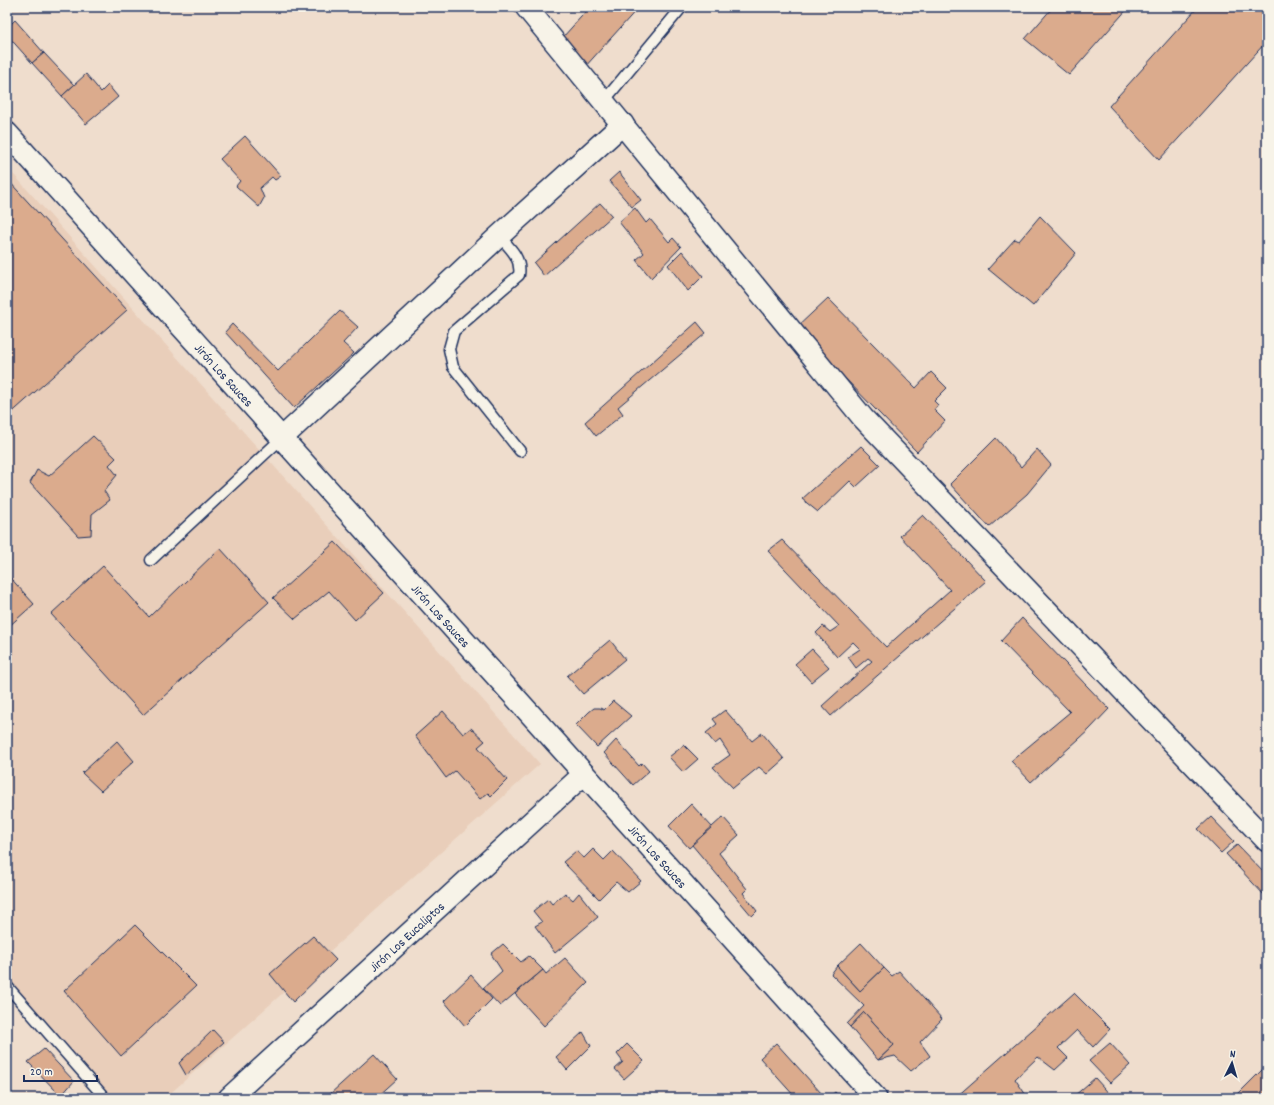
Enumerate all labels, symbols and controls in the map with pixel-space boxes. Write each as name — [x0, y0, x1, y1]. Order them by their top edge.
street label: Jirón Los Sauces — [189, 340, 257, 412]
street label: Jirón Los Sauces — [406, 581, 473, 653]
street label: Jirón Los Sauces — [622, 822, 690, 894]
street label: Jirón Los Eucaliptos — [366, 898, 450, 978]
north arrow — [1212, 1043, 1252, 1083]
text: N — [1229, 1047, 1237, 1063]
scale bar — [24, 1057, 97, 1083]
text: 20 m — [30, 1064, 53, 1081]

